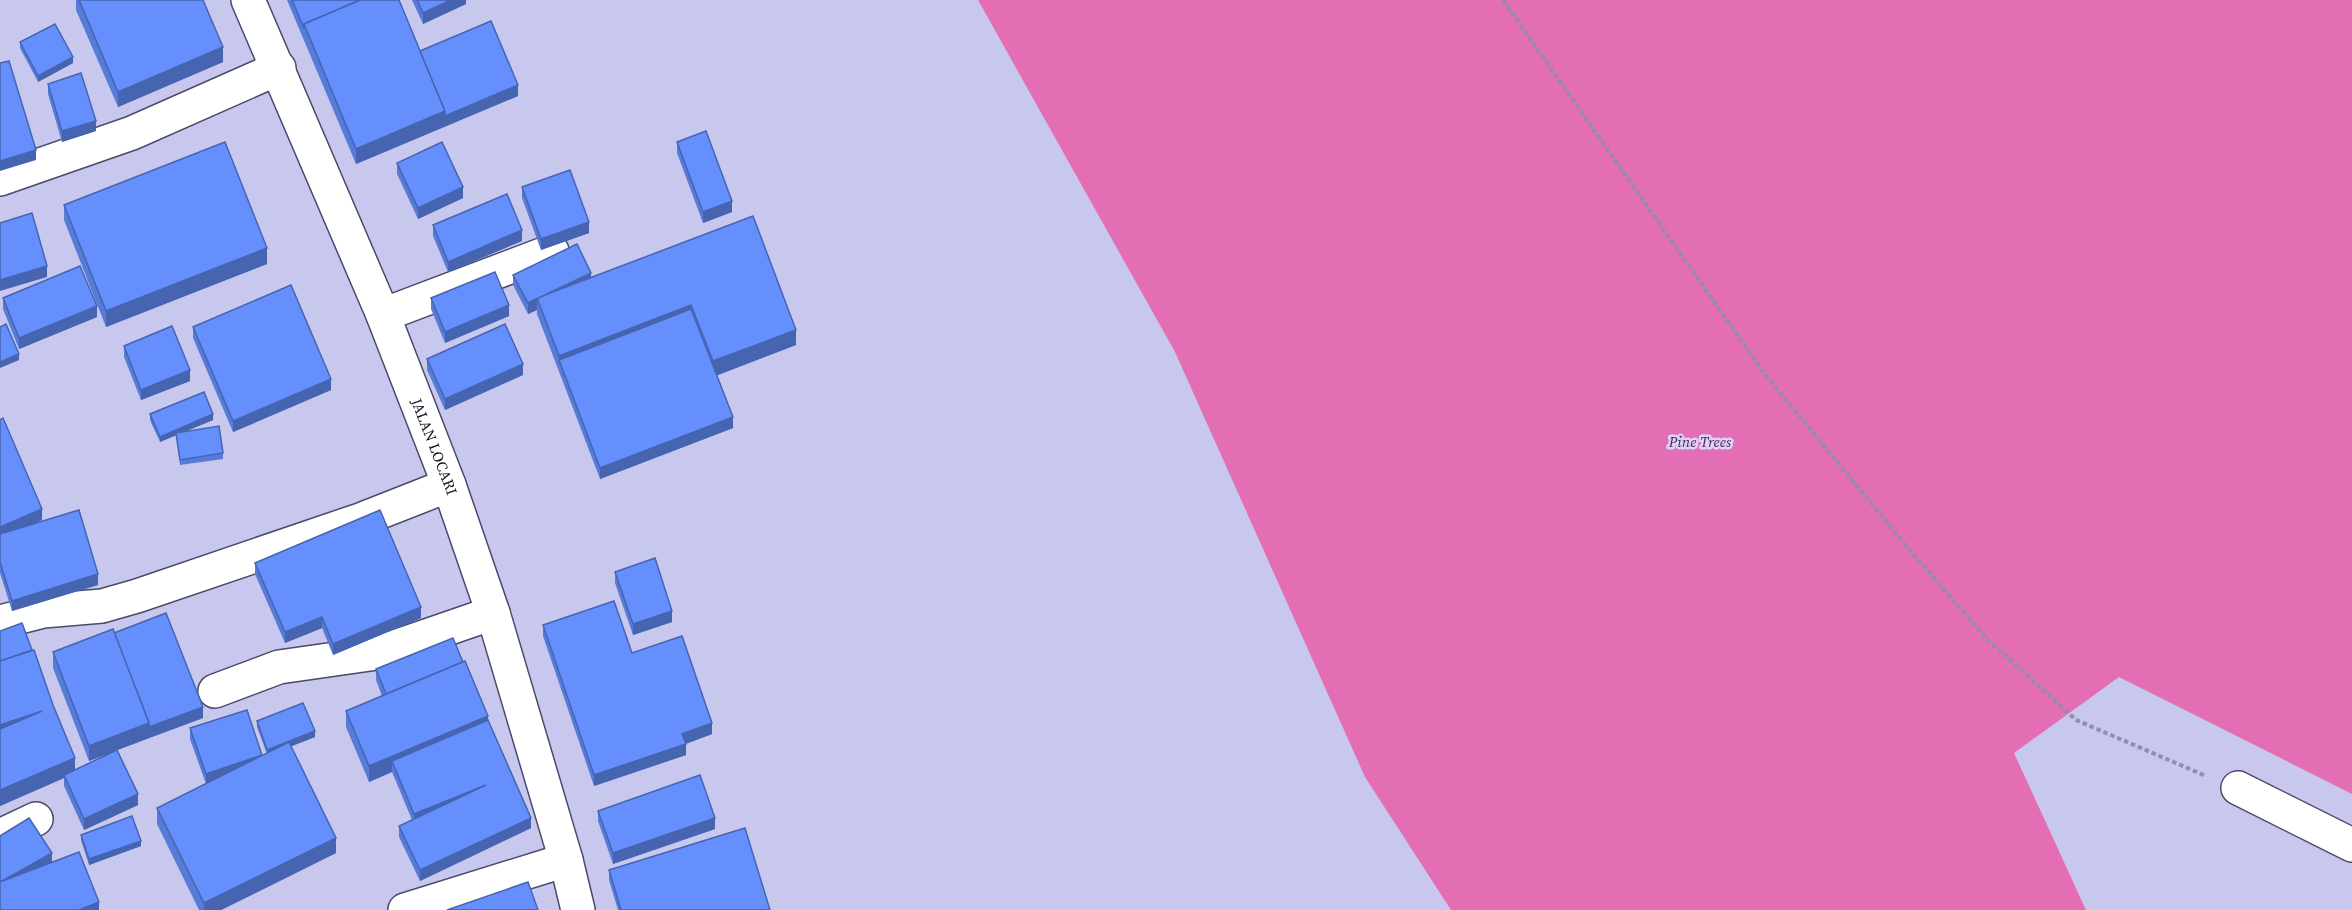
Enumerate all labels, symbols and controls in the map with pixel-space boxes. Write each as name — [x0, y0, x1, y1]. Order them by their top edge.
street label: JALAN LOCARI — [406, 394, 463, 498]
park label: Pine Trees — [1668, 431, 1732, 452]

